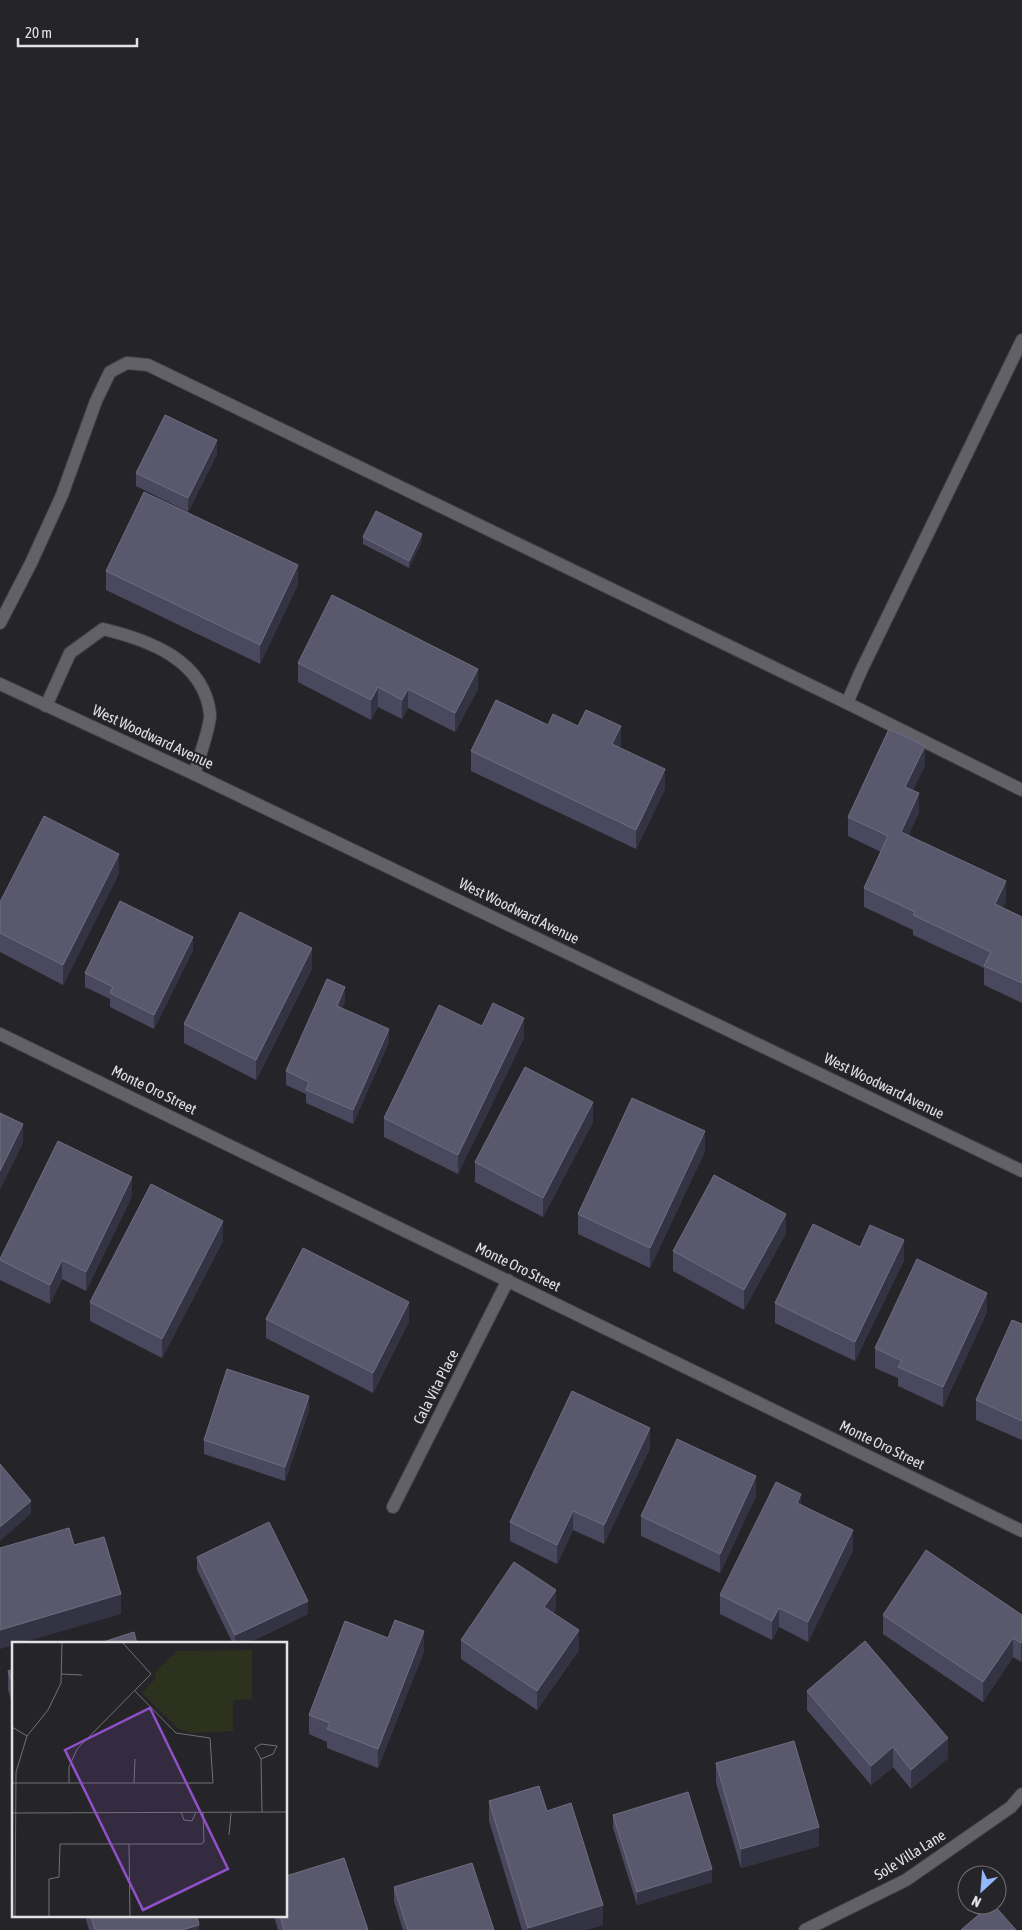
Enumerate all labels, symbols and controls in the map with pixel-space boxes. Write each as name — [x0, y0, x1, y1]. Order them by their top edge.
scale bar — [18, 15, 136, 47]
text: 20 m — [25, 24, 52, 41]
street label: West Woodward Avenue — [90, 701, 217, 772]
street label: West Woodward Avenue — [456, 874, 582, 947]
street label: West Woodward Avenue — [821, 1049, 947, 1122]
street label: Monte Oro Street — [109, 1062, 200, 1117]
street label: Monte Oro Street — [473, 1239, 564, 1294]
street label: Cala Vita Place — [409, 1346, 462, 1427]
street label: Monte Oro Street — [837, 1417, 928, 1472]
inset map — [12, 1642, 288, 1918]
street label: Sole Villa Lane — [871, 1826, 949, 1883]
north arrow — [957, 1865, 1007, 1915]
text: N — [969, 1893, 984, 1911]

